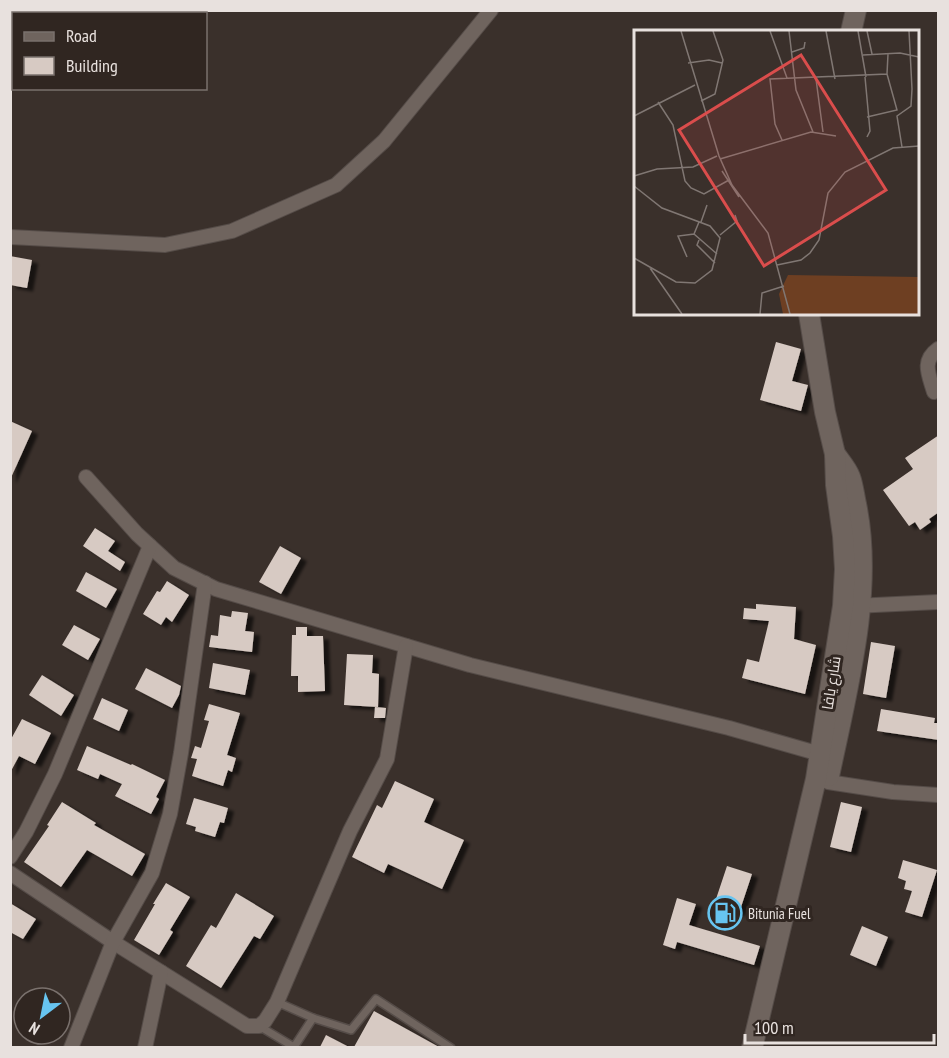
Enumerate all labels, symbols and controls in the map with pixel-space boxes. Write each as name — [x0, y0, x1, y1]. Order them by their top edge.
legend — [12, 12, 207, 90]
text: Road — [66, 24, 97, 47]
inset map — [634, 30, 919, 315]
text: Building — [66, 54, 118, 77]
street label: شارع يافا — [817, 655, 847, 712]
fuel station icon: Bitunia Fuel — [707, 895, 743, 931]
place label: Bitunia Fuel — [748, 904, 811, 923]
north arrow — [12, 986, 72, 1046]
scale bar — [745, 1007, 934, 1045]
text: 100 m — [754, 1016, 794, 1039]
text: N — [25, 1018, 43, 1039]

